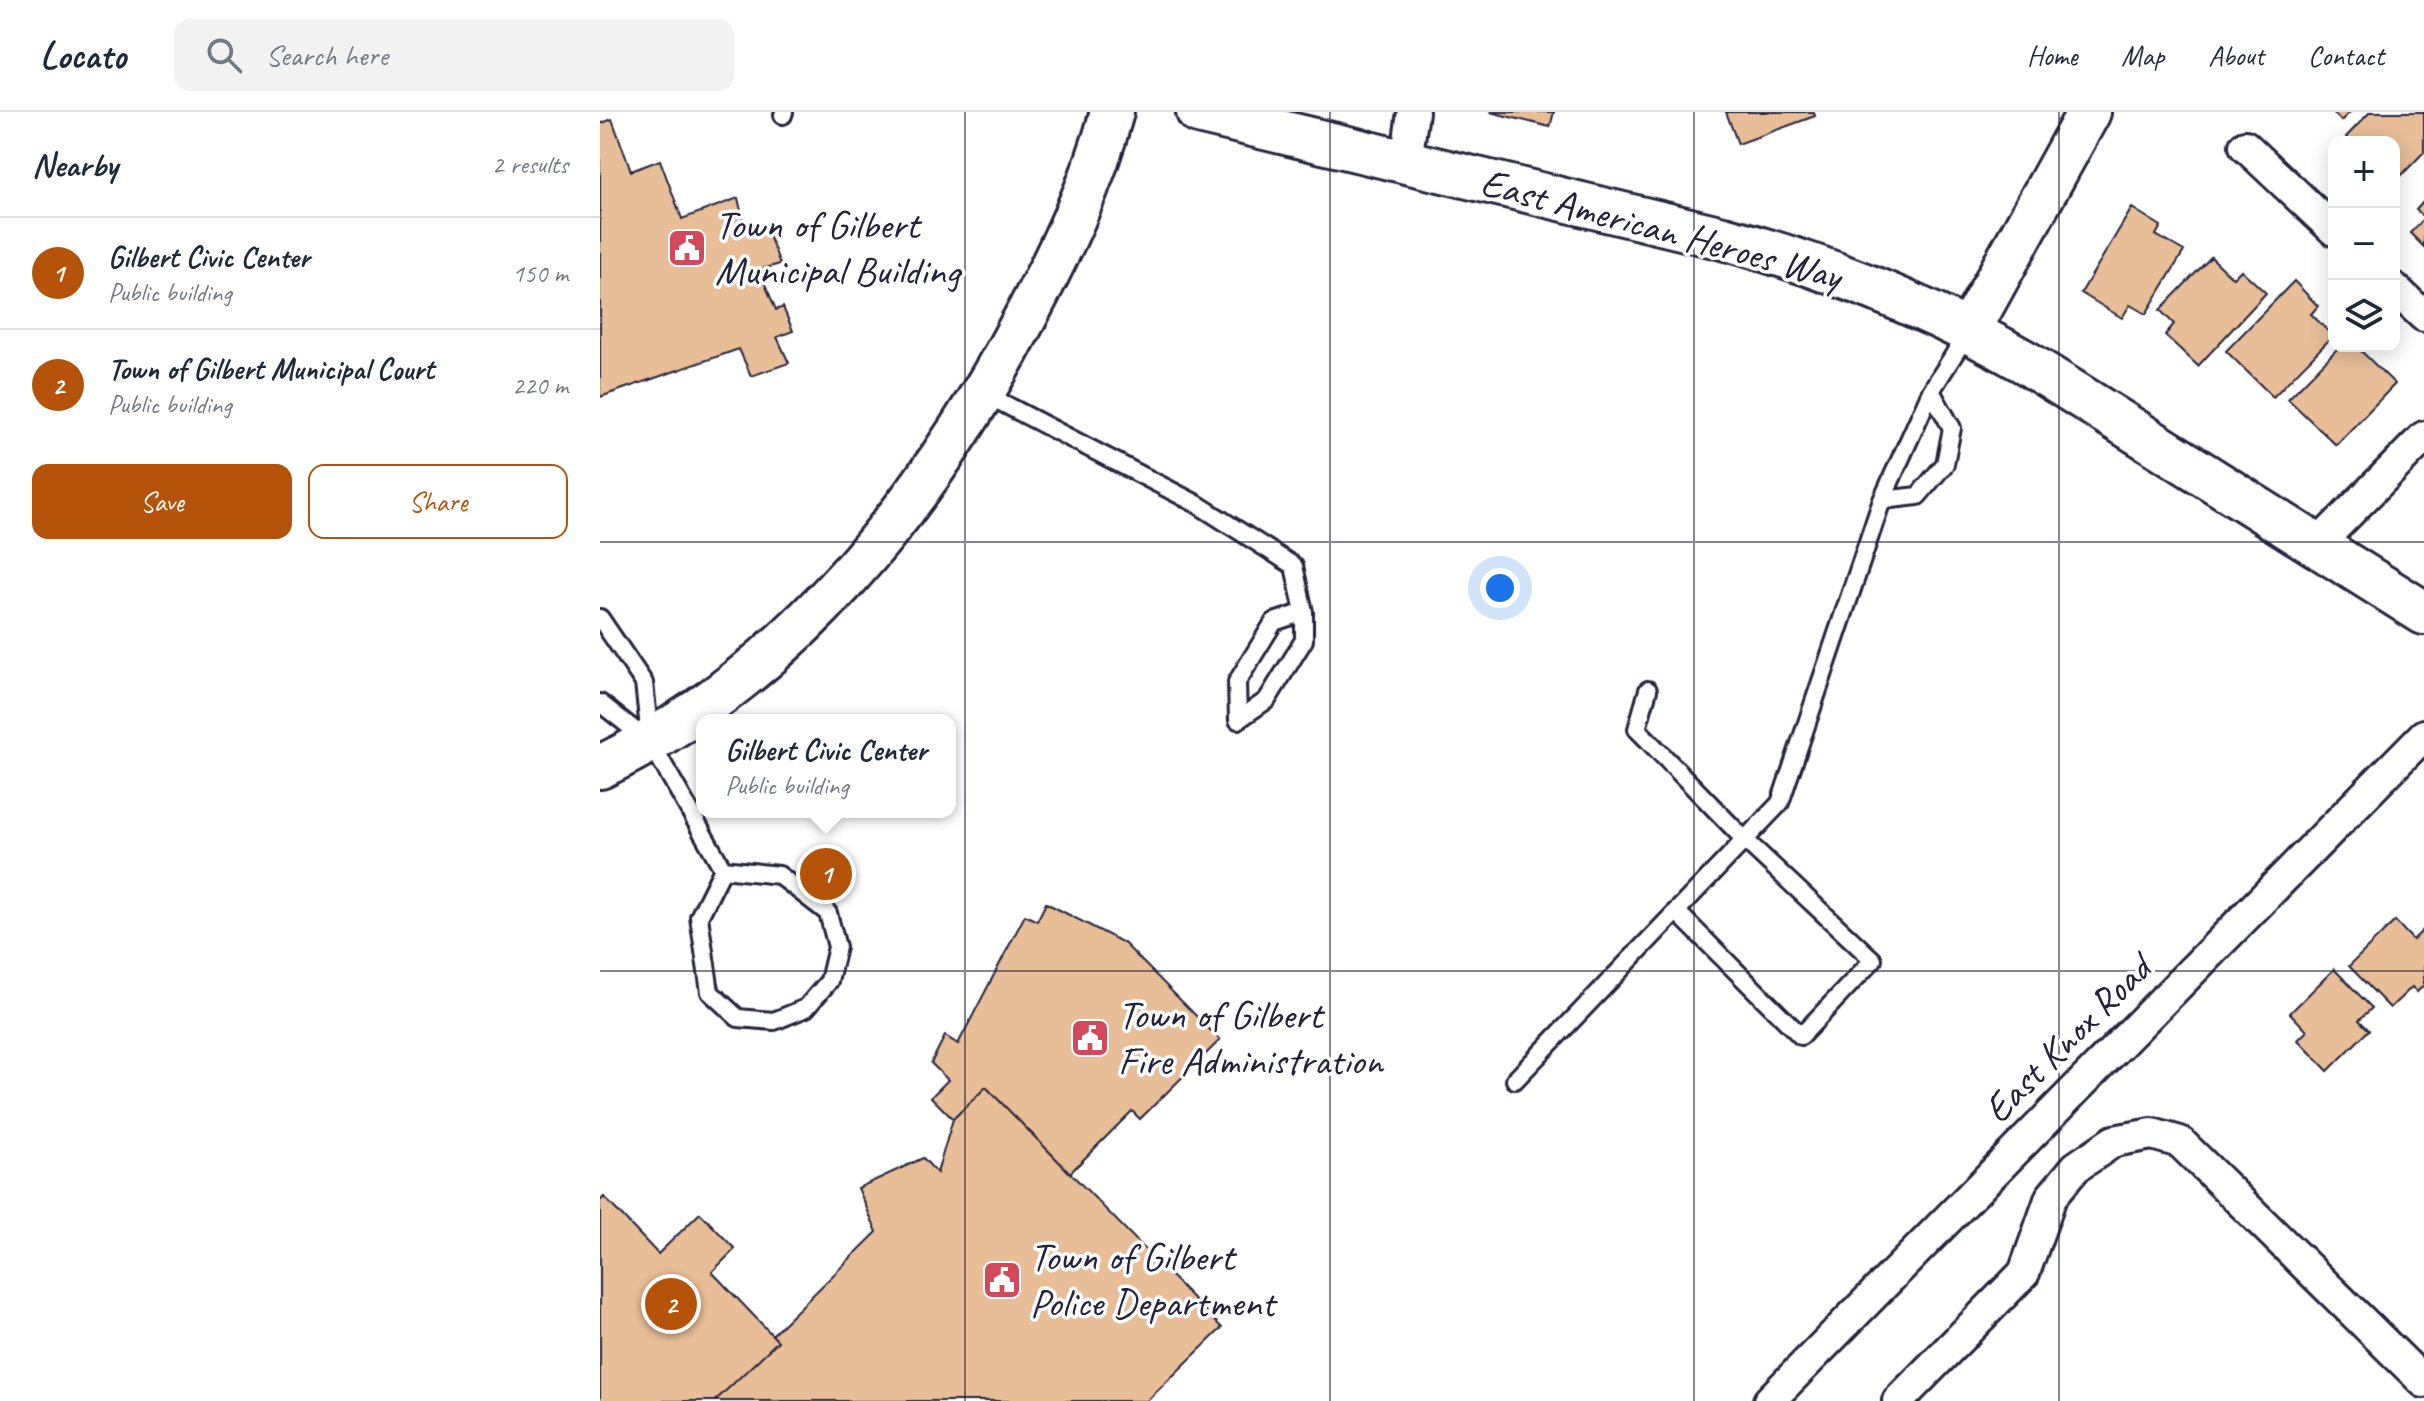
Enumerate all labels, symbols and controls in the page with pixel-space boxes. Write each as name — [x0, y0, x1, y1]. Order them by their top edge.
search box — [174, 19, 734, 91]
text: Locato — [40, 32, 126, 79]
icon: search — [202, 33, 246, 77]
text: Search here — [266, 36, 388, 74]
text: Home — [2027, 38, 2077, 73]
text: Map — [2121, 38, 2164, 73]
text: About — [2208, 38, 2264, 73]
text: Contact — [2308, 38, 2384, 73]
map controls — [2328, 136, 2400, 352]
button: + — [2328, 136, 2400, 208]
text: Nearby — [32, 143, 118, 186]
text: 2 results — [492, 148, 568, 181]
street label: East American Heroes Way — [1476, 157, 1850, 302]
place label: Town of Gilbert Municipal Building — [715, 200, 962, 296]
button: − — [2328, 208, 2400, 280]
public building icon: Town of Gilbert Municipal Building — [666, 227, 708, 269]
text: Gilbert Civic Center — [108, 238, 310, 276]
text: 1 — [52, 257, 64, 290]
text: 150 m — [512, 257, 568, 290]
text: Public building — [108, 276, 231, 309]
button: layers — [2328, 280, 2400, 352]
text: Town of Gilbert Municipal Court — [108, 350, 434, 388]
text: 2 — [52, 369, 64, 402]
text: 220 m — [512, 369, 568, 402]
text: Public building — [108, 388, 231, 421]
button: Save — [32, 464, 292, 539]
button: Share — [308, 464, 568, 539]
your location — [1480, 568, 1520, 608]
popup — [696, 714, 956, 818]
text: Gilbert Civic Center — [725, 731, 927, 769]
text: Public building — [725, 769, 849, 802]
pin: 1 — [800, 844, 852, 904]
street label: East Knox Road — [1973, 940, 2166, 1133]
place label: Town of Gilbert Fire Administration — [1118, 990, 1384, 1086]
public building icon: Town of Gilbert Fire Administration — [1069, 1017, 1111, 1059]
place label: Town of Gilbert Police Department — [1030, 1232, 1278, 1328]
public building icon: Town of Gilbert Police Department — [981, 1259, 1023, 1301]
pin: 2 — [645, 1274, 697, 1334]

